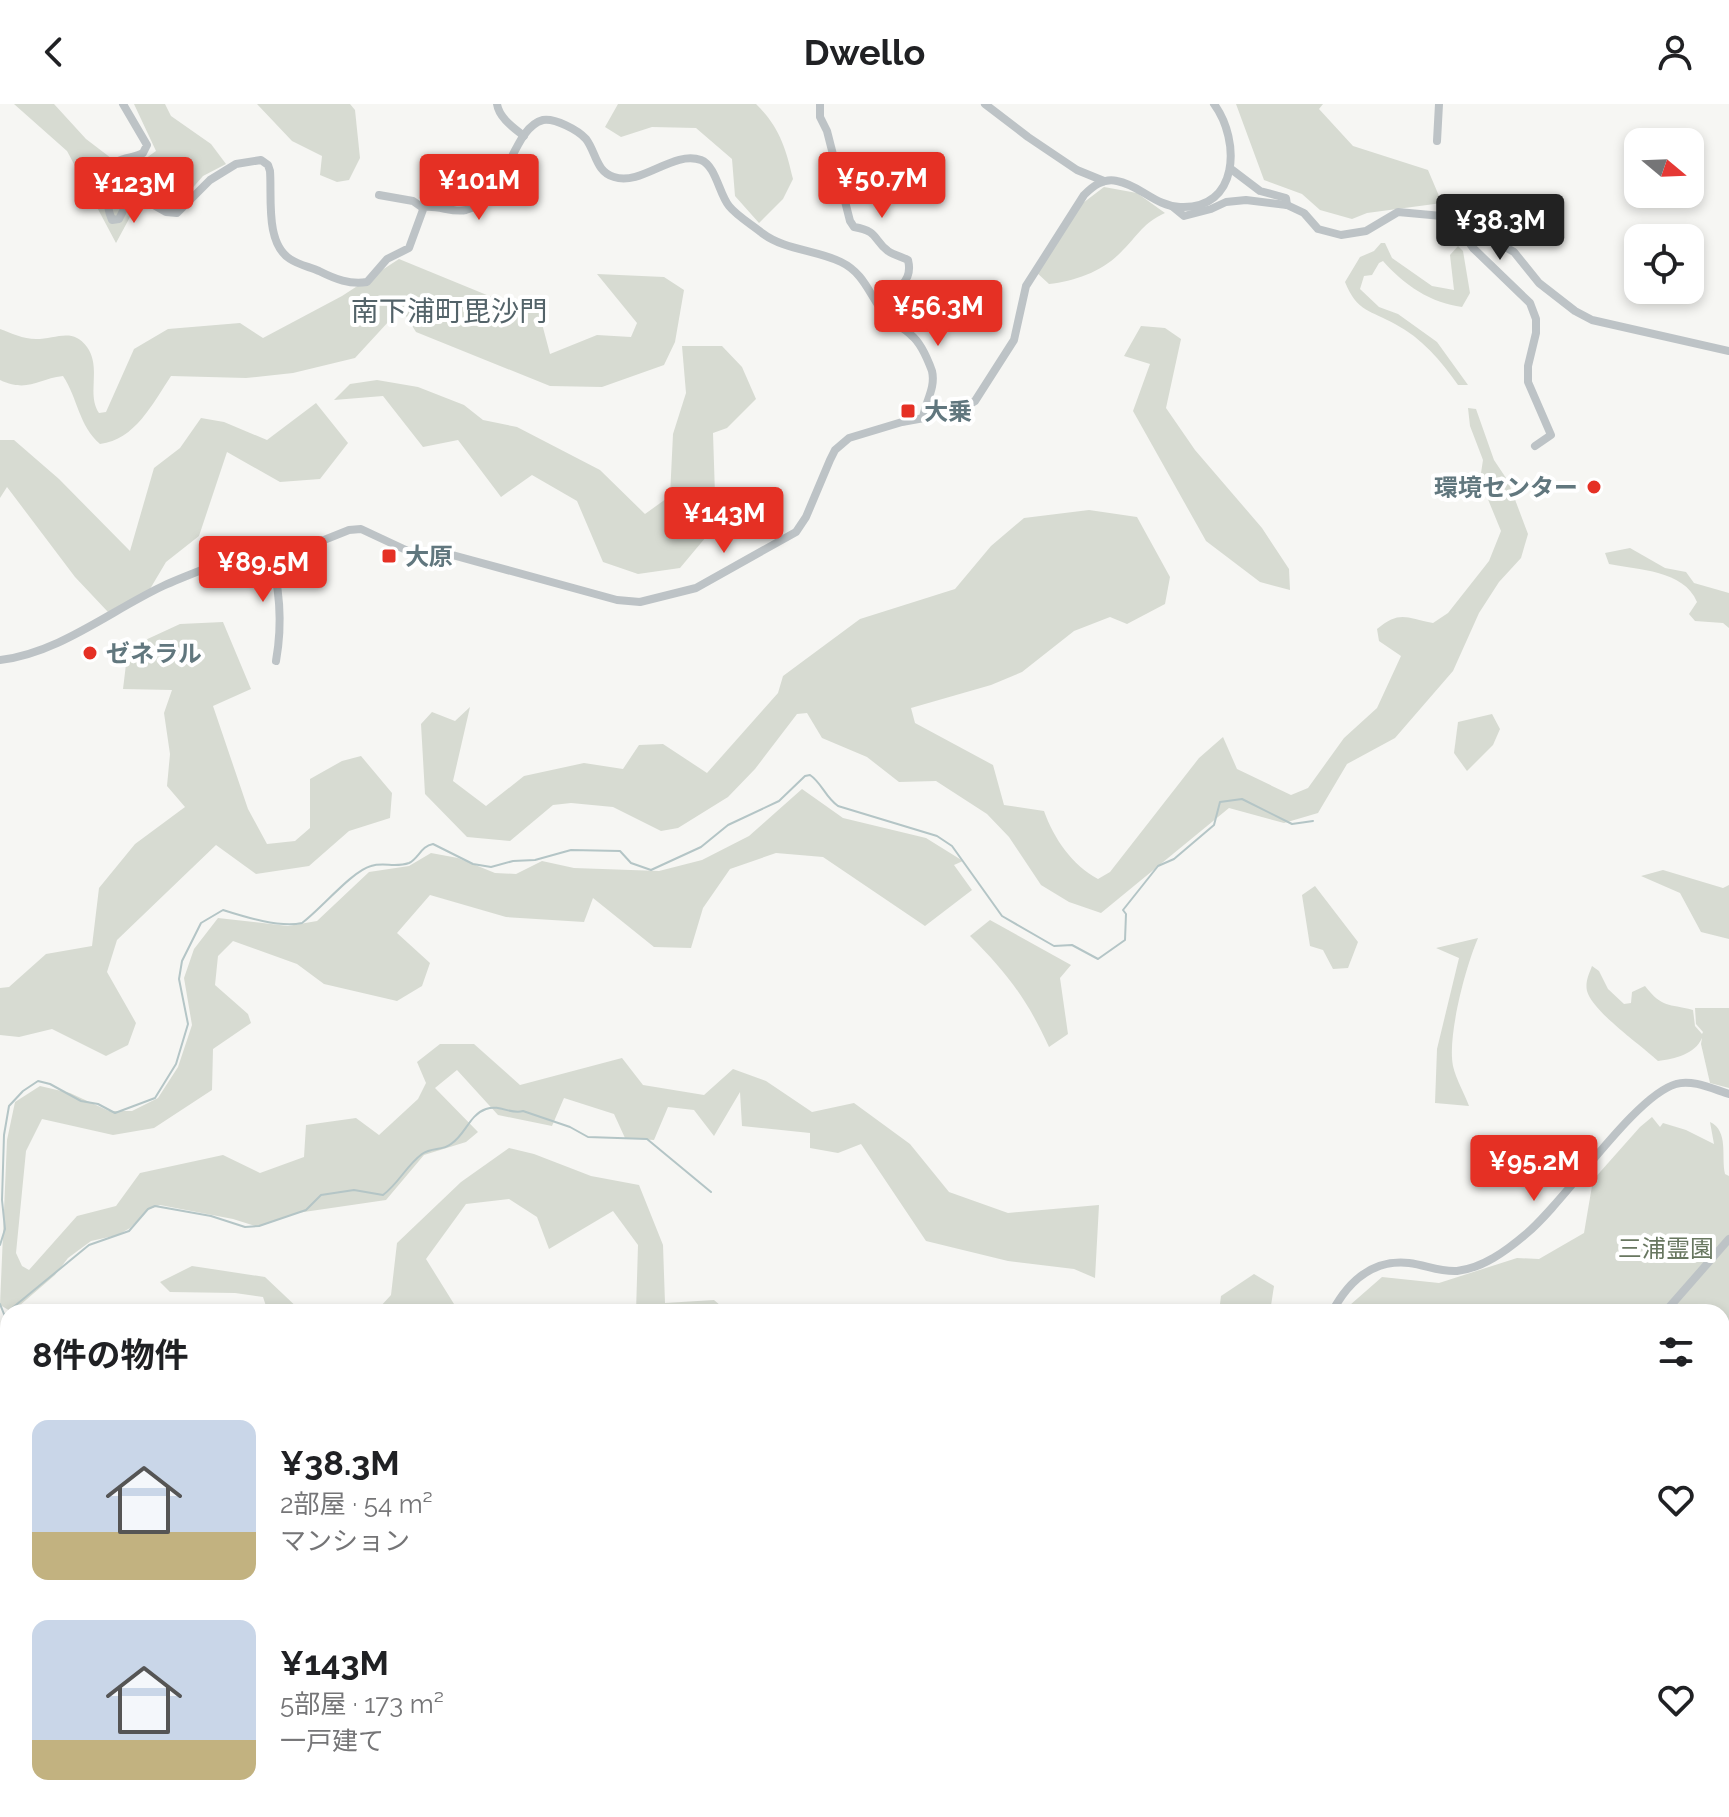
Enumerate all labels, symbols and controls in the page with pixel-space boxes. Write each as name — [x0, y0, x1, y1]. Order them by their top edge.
icon: back — [32, 30, 76, 74]
icon: person — [1653, 30, 1697, 74]
text: Dwello — [804, 31, 925, 73]
north arrow — [1624, 128, 1704, 208]
map controls — [1624, 128, 1704, 304]
pin: ¥50.7M — [817, 152, 947, 220]
pin: ¥101M — [423, 154, 535, 222]
pin: ¥123M — [78, 157, 190, 225]
text: ¥50.7M — [836, 163, 928, 193]
text: ¥101M — [438, 165, 520, 195]
text: ¥123M — [92, 168, 176, 198]
pin: ¥38.3M — [1435, 194, 1565, 262]
text: ¥38.3M — [1454, 205, 1546, 235]
button: locate — [1624, 224, 1704, 304]
pin: ¥56.3M — [873, 280, 1003, 348]
text: ¥56.3M — [892, 291, 984, 321]
district label: 南下浦町毘沙門 — [351, 295, 547, 328]
place label: 大乗 — [924, 397, 972, 426]
marker: 大乗 — [899, 402, 917, 420]
place label: 環境センター — [1434, 473, 1578, 502]
marker: 環境センター — [1585, 478, 1603, 496]
pin: ¥143M — [668, 487, 780, 555]
text: ¥143M — [682, 498, 766, 528]
pin: ¥89.5M — [198, 536, 328, 604]
place label: 大原 — [405, 542, 453, 571]
text: ¥89.5M — [217, 547, 309, 577]
marker: 大原 — [380, 547, 398, 565]
place label: ゼネラル — [106, 639, 202, 668]
marker: ゼネラル — [81, 644, 99, 662]
pin: ¥95.2M — [1469, 1135, 1599, 1203]
text: ¥95.2M — [1488, 1146, 1580, 1176]
park label: 三浦霊園 — [1618, 1234, 1714, 1263]
icon: filters — [1654, 1330, 1698, 1374]
text: 8件の物件 — [32, 1335, 189, 1375]
text: ¥38.3M — [280, 1443, 400, 1483]
icon: home — [96, 1452, 192, 1548]
icon: heart — [1654, 1478, 1698, 1522]
text: 2部屋 · 54 m² — [280, 1489, 433, 1519]
text: マンション — [280, 1526, 410, 1556]
text: ¥143M — [280, 1643, 389, 1683]
icon: home — [96, 1652, 192, 1748]
icon: heart — [1654, 1678, 1698, 1722]
text: 5部屋 · 173 m² — [280, 1689, 444, 1719]
text: 一戸建て — [280, 1726, 384, 1756]

